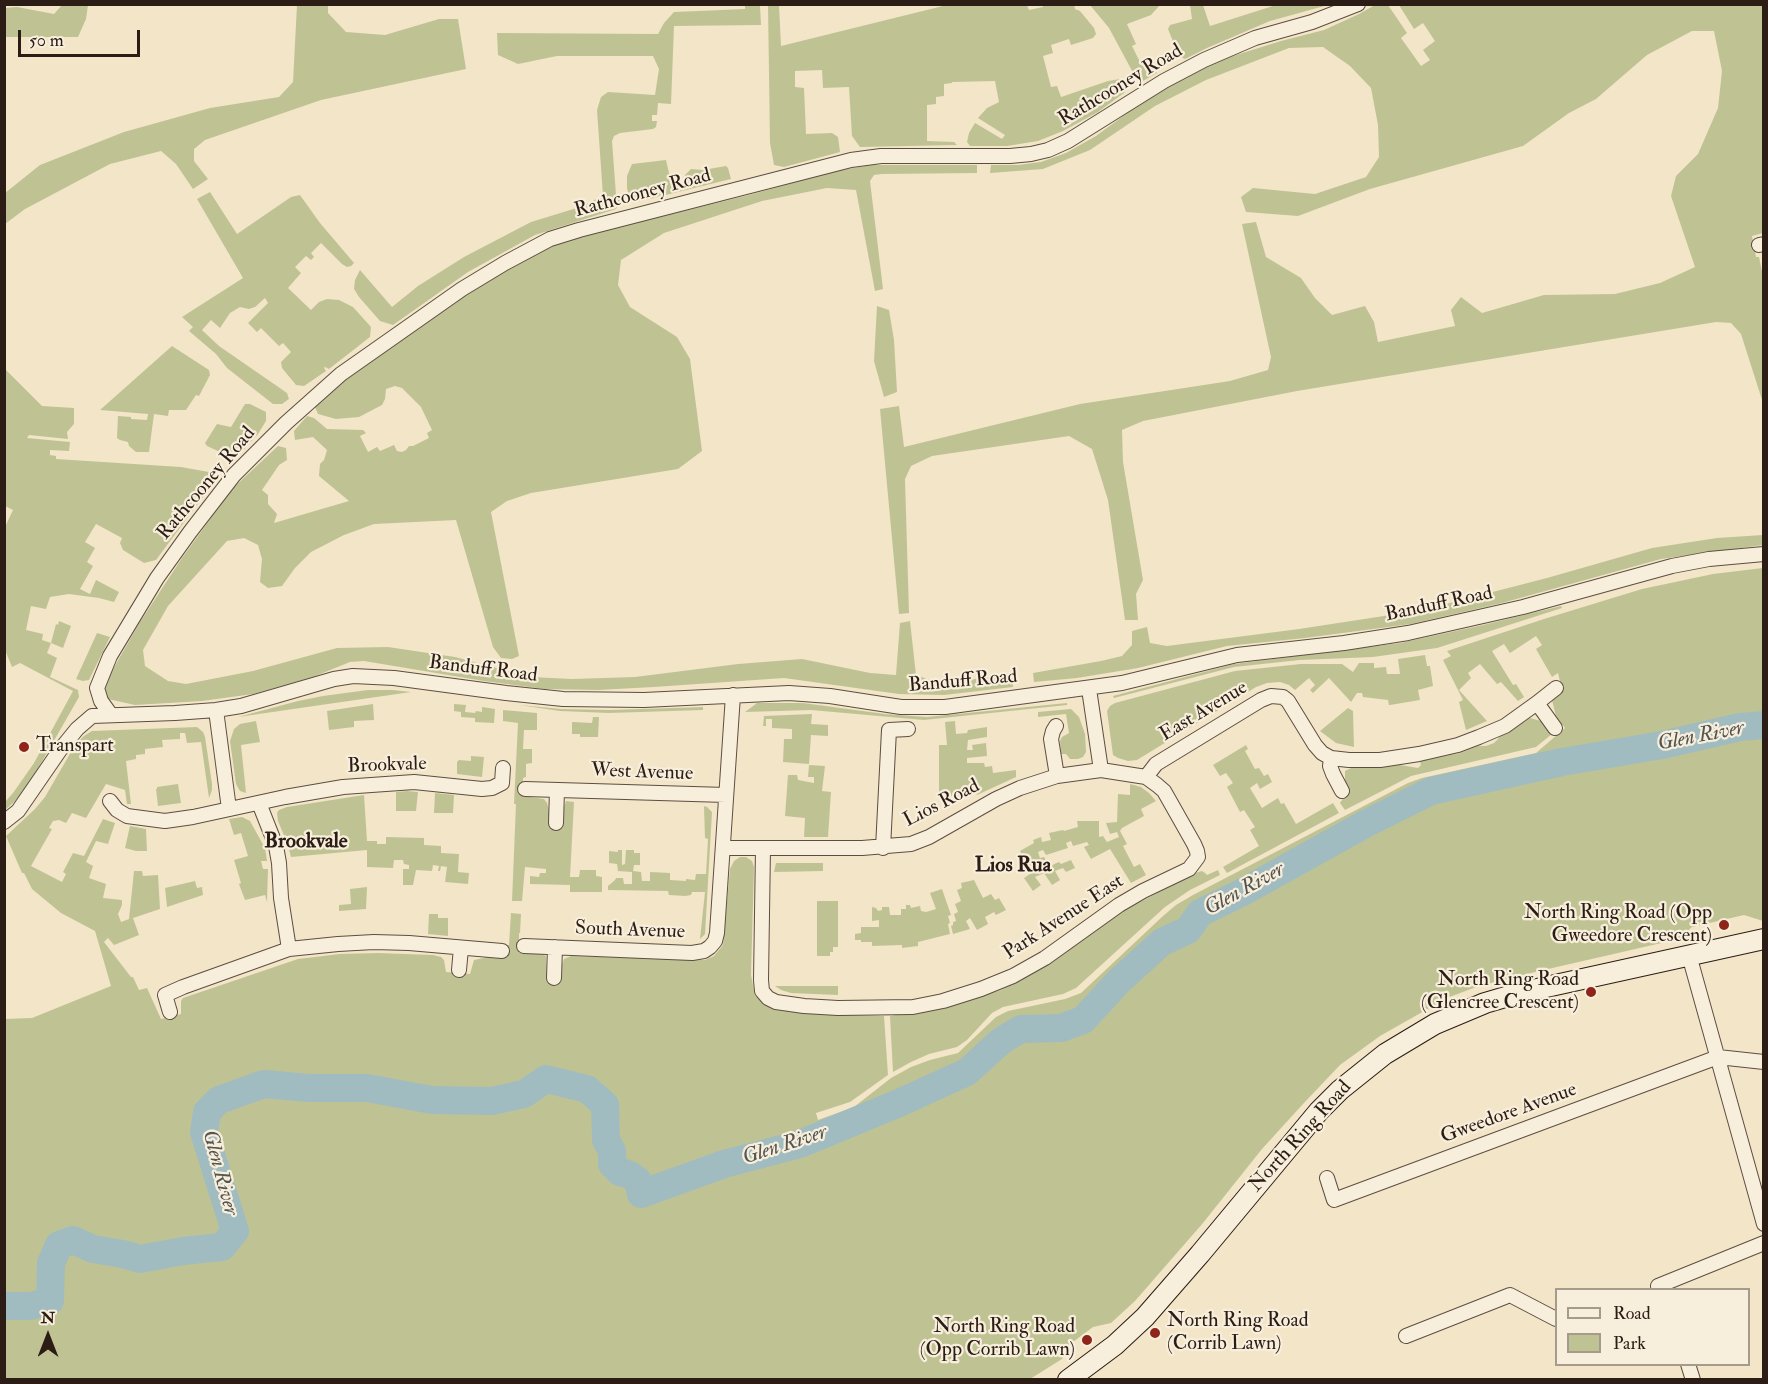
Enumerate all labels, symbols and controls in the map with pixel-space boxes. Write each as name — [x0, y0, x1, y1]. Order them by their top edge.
scale bar — [21, 18, 142, 56]
text: 50 m — [29, 29, 64, 52]
street label: Rathcooney Road — [1055, 40, 1187, 132]
street label: Rathcooney Road — [572, 164, 714, 224]
street label: Rathcooney Road — [153, 423, 261, 545]
street label: Banduff Road — [1383, 582, 1495, 628]
street label: Banduff Road — [427, 651, 539, 689]
street label: Banduff Road — [908, 665, 1018, 699]
street label: East Avenue — [1156, 676, 1252, 748]
water label: Glen River — [1656, 716, 1746, 758]
place label: Transpart — [36, 735, 114, 759]
marker: Transpart — [17, 740, 31, 754]
street label: Brookvale — [347, 753, 427, 779]
street label: West Avenue — [590, 759, 694, 787]
street label: Lios Road — [900, 775, 984, 833]
district label: Brookvale — [264, 829, 348, 855]
district label: Lios Rua — [975, 853, 1051, 879]
water label: Glen River — [1201, 858, 1289, 922]
street label: Park Avenue East — [999, 870, 1129, 966]
place label: North Ring Road (Opp Gweedore Crescent) — [1524, 902, 1712, 949]
street label: South Avenue — [575, 917, 685, 945]
marker: North Ring Road (Opp Gweedore Crescent) — [1717, 918, 1731, 932]
place label: North Ring Road (Glencree Crescent) — [1421, 969, 1579, 1016]
marker: North Ring Road (Glencree Crescent) — [1584, 985, 1598, 999]
street label: North Ring Road — [1245, 1076, 1357, 1198]
street label: Gweedore Avenue — [1438, 1078, 1580, 1150]
water label: Glen River — [740, 1121, 830, 1171]
water label: Glen River — [196, 1128, 242, 1218]
legend — [1555, 1288, 1750, 1366]
text: Road — [1613, 1302, 1651, 1325]
north arrow — [18, 1306, 78, 1366]
text: N — [41, 1308, 55, 1328]
place label: North Ring Road (Corrib Lawn) — [1167, 1310, 1309, 1357]
place label: North Ring Road (Opp Corrib Lawn) — [920, 1316, 1075, 1363]
marker: North Ring Road (Corrib Lawn) — [1148, 1326, 1162, 1340]
text: Park — [1613, 1332, 1646, 1355]
marker: North Ring Road (Opp Corrib Lawn) — [1080, 1333, 1094, 1347]

